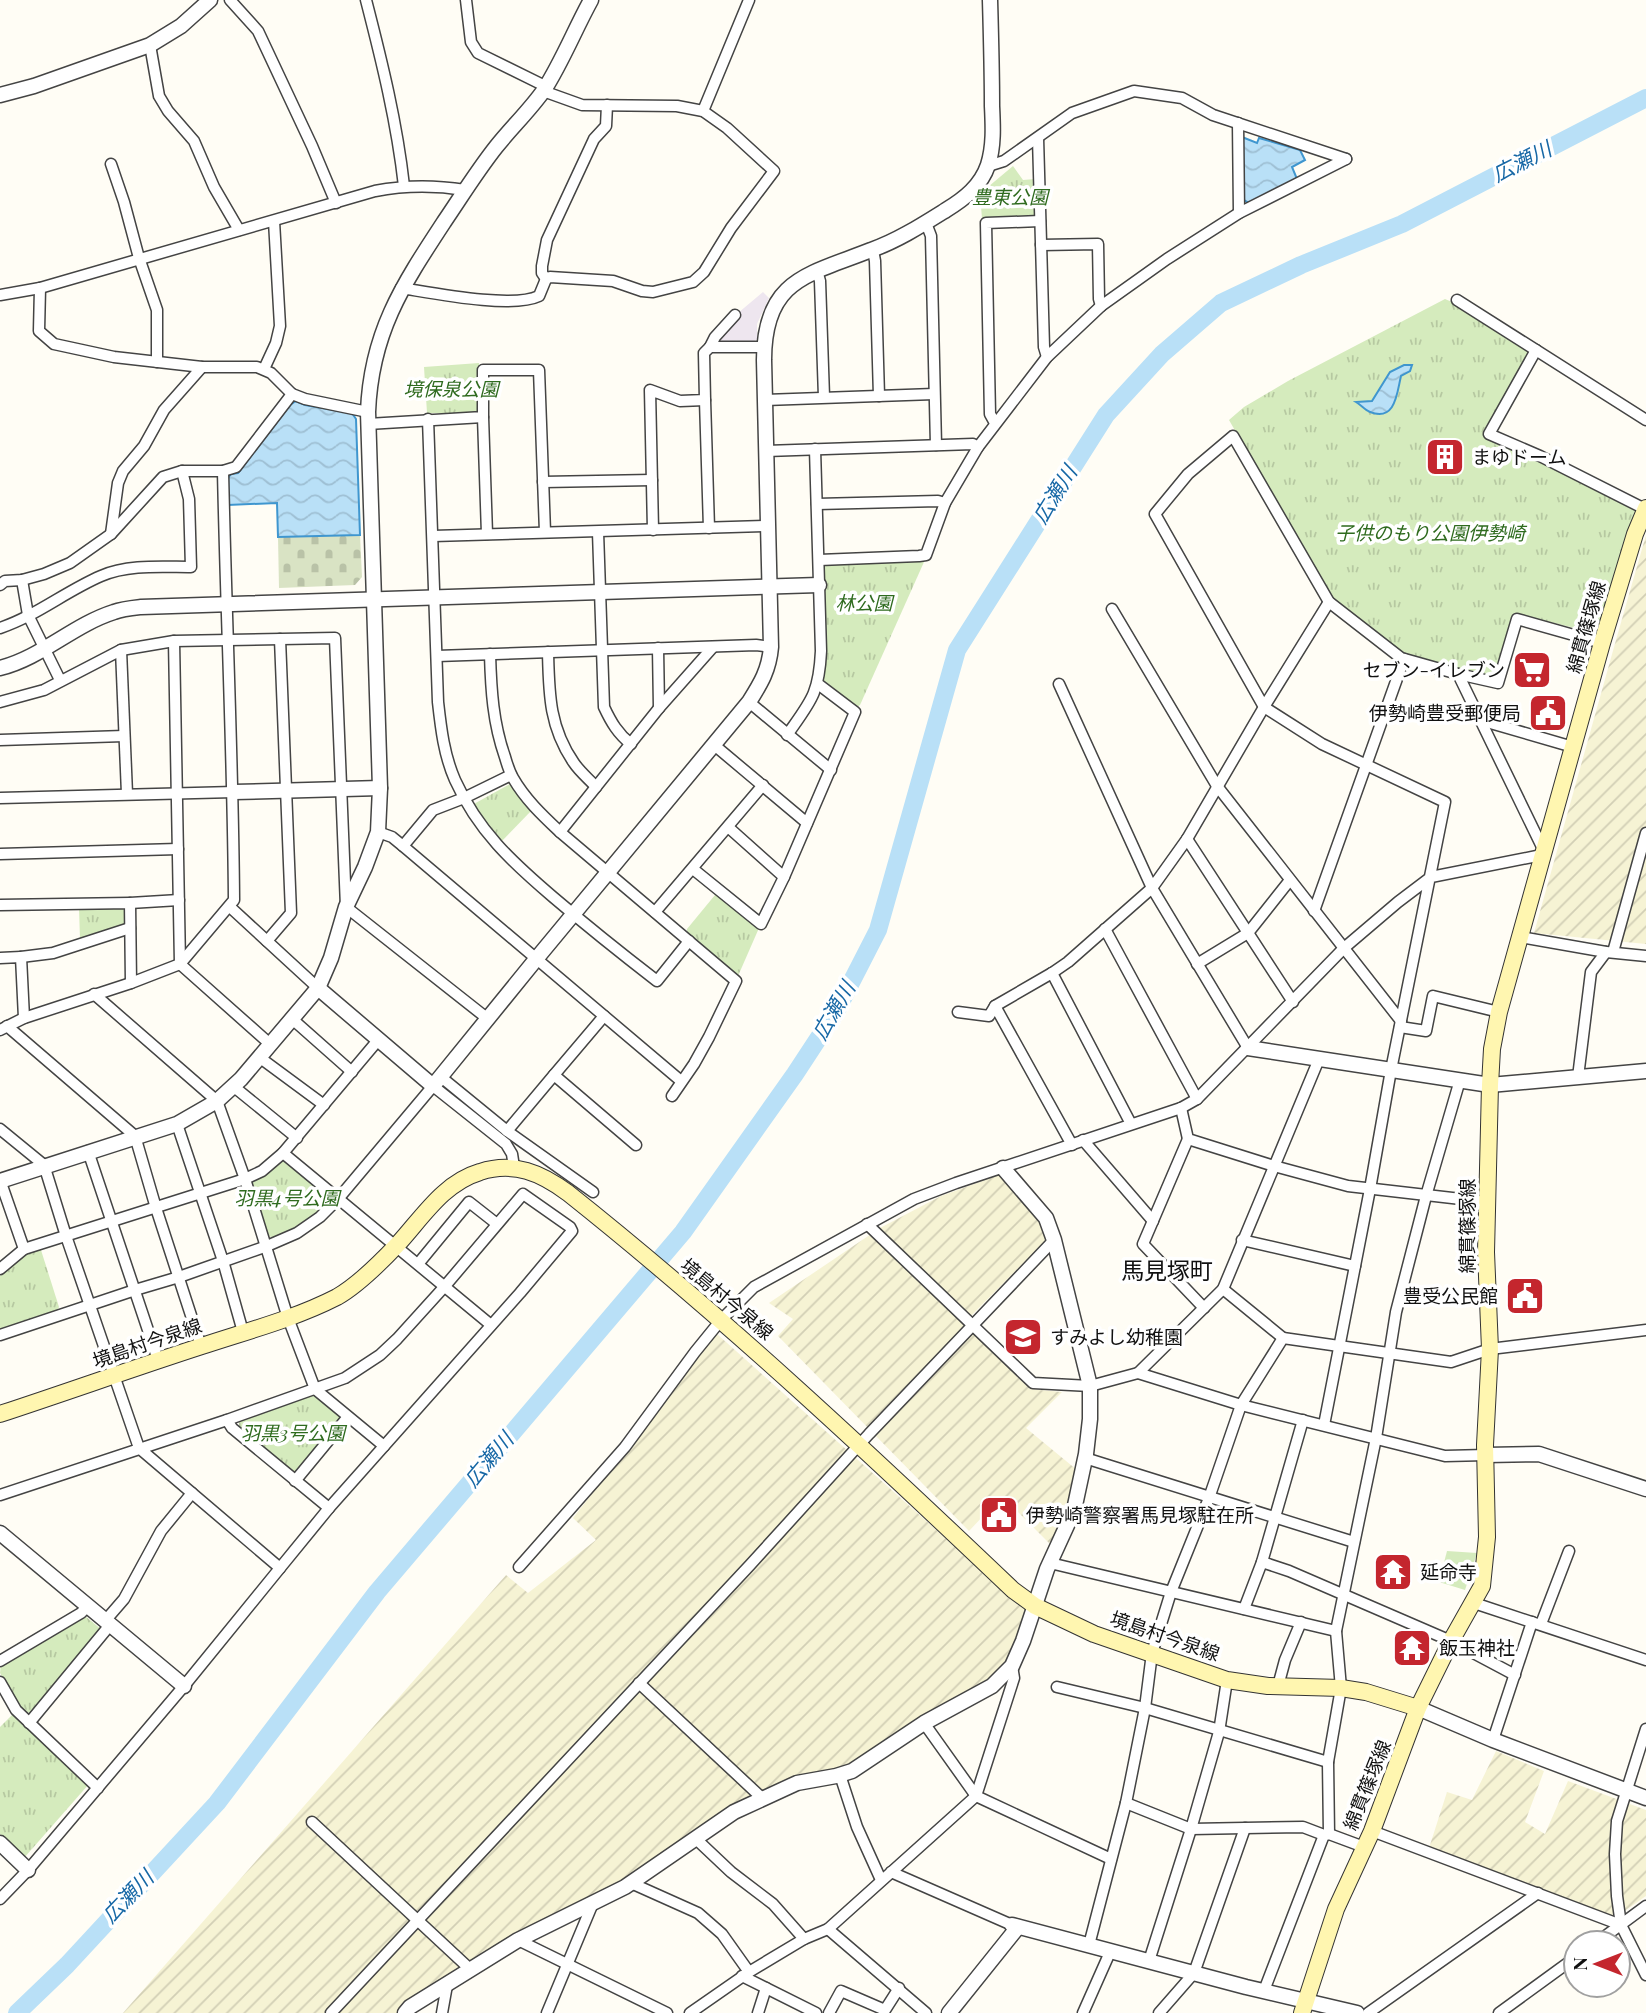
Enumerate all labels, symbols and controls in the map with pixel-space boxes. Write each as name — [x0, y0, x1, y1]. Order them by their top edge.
water label: 広瀬川 — [1487, 133, 1557, 187]
park label: 豊東公園 — [972, 183, 1051, 209]
park label: 境保泉公園 — [403, 375, 501, 401]
building icon: まゆドーム — [1424, 436, 1466, 478]
place label: まゆドーム — [1472, 443, 1566, 469]
water label: 広瀬川 — [1025, 458, 1083, 528]
park label: 子供のもり公園伊勢崎 — [1335, 519, 1528, 545]
street label: 綿貫篠塚線 — [1559, 577, 1611, 676]
park label: 林公園 — [835, 589, 895, 615]
supermarket icon: セブン-イレブン — [1511, 649, 1553, 691]
place label: セブン-イレブン — [1363, 656, 1505, 682]
public building icon: 伊勢崎豊受郵便局 — [1527, 692, 1569, 734]
place label: 伊勢崎豊受郵便局 — [1369, 699, 1521, 725]
water label: 広瀬川 — [804, 974, 861, 1044]
street label: 綿貫篠塚線 — [1453, 1178, 1479, 1274]
park label: 羽黒4号公園 — [235, 1184, 342, 1210]
street label: 境島村今泉線 — [676, 1252, 780, 1345]
district label: 馬見塚町 — [1121, 1254, 1213, 1285]
public building icon: 豊受公民館 — [1504, 1275, 1546, 1317]
place label: 豊受公民館 — [1403, 1282, 1498, 1308]
street label: 境島村今泉線 — [89, 1311, 205, 1373]
school or university icon: すみよし幼稚園 — [1002, 1316, 1044, 1358]
place label: すみよし幼稚園 — [1050, 1323, 1183, 1349]
park label: 羽黒3号公園 — [241, 1419, 348, 1445]
water label: 広瀬川 — [456, 1424, 520, 1492]
public building icon: 伊勢崎警察署馬見塚駐在所 — [978, 1494, 1020, 1536]
place label: 伊勢崎警察署馬見塚駐在所 — [1026, 1501, 1254, 1527]
temple icon: 延命寺 — [1372, 1551, 1414, 1593]
place label: 延命寺 — [1420, 1558, 1477, 1584]
street label: 境島村今泉線 — [1107, 1604, 1223, 1666]
temple icon: 飯玉神社 — [1391, 1627, 1433, 1669]
place label: 飯玉神社 — [1439, 1634, 1515, 1660]
street label: 綿貫篠塚線 — [1336, 1736, 1396, 1834]
water label: 広瀬川 — [95, 1862, 160, 1928]
north arrow — [1562, 1929, 1632, 1999]
text: N — [1566, 1957, 1592, 1971]

